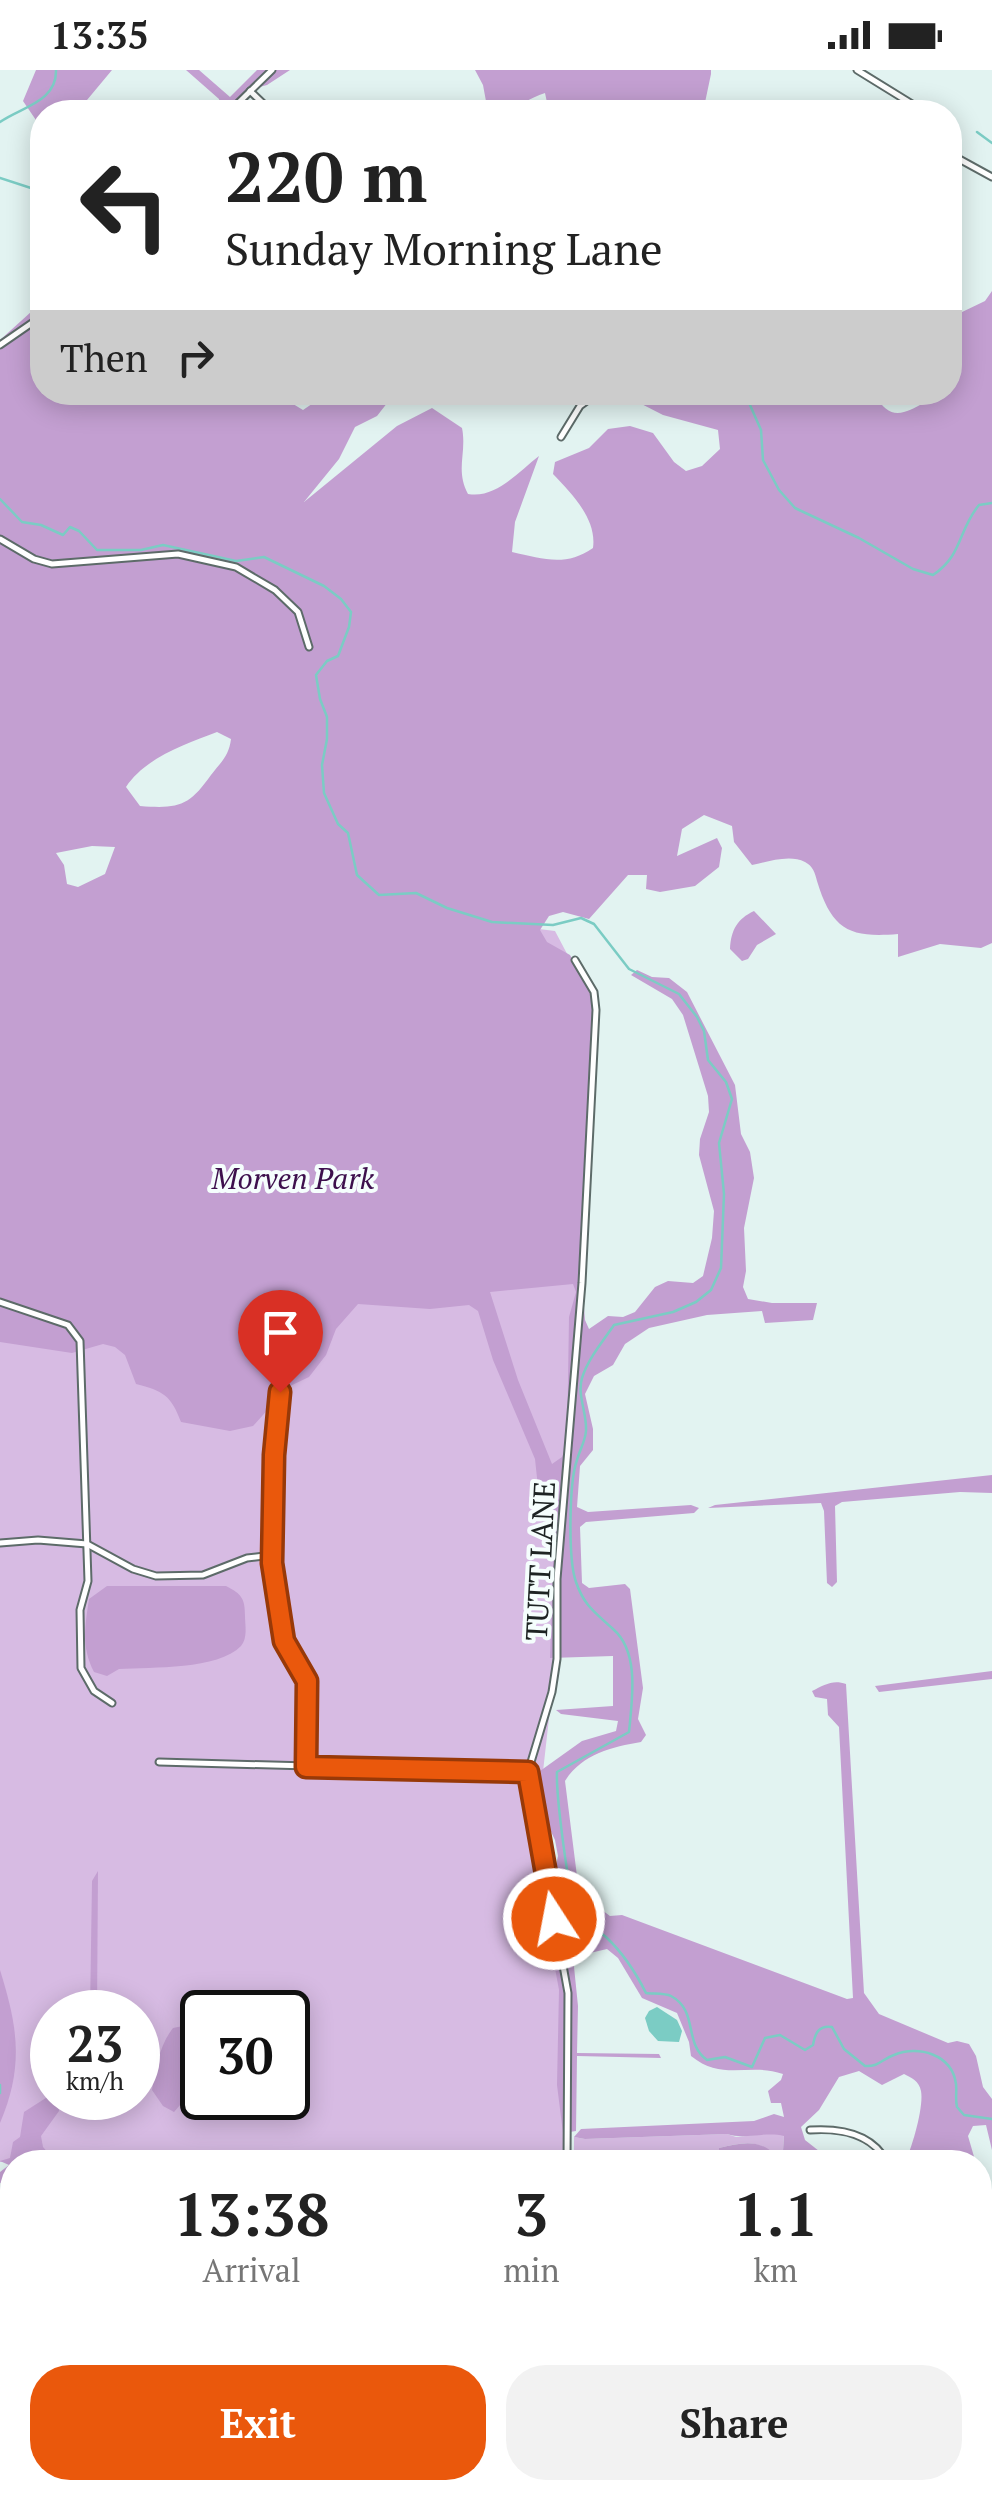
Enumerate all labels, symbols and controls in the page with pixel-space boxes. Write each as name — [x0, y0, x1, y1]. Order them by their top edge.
text: 13:35 — [50, 10, 149, 60]
text: 220 m — [225, 129, 427, 222]
icon: left — [60, 140, 190, 270]
text: Sunday Morning Lane — [225, 218, 663, 278]
icon: right — [168, 330, 223, 385]
text: Then — [60, 333, 148, 383]
park label: Morven Park — [211, 1158, 375, 1198]
pin — [238, 1290, 323, 1393]
icon: arrive — [253, 1305, 308, 1360]
street label: TUTT LANE — [516, 1480, 564, 1642]
position arrow — [502, 1867, 606, 1971]
speed limit sign: 30 — [180, 1990, 310, 2120]
text: 23 — [67, 2010, 123, 2076]
text: km/h — [66, 2064, 124, 2097]
text: 13:38 — [173, 2174, 330, 2253]
text: 3 — [514, 2174, 548, 2253]
text: 1.1 — [733, 2174, 818, 2253]
text: Arrival — [203, 2249, 301, 2291]
text: min — [503, 2249, 559, 2291]
text: km — [754, 2249, 798, 2291]
button: Exit — [30, 2365, 486, 2480]
button: Share — [506, 2365, 962, 2480]

